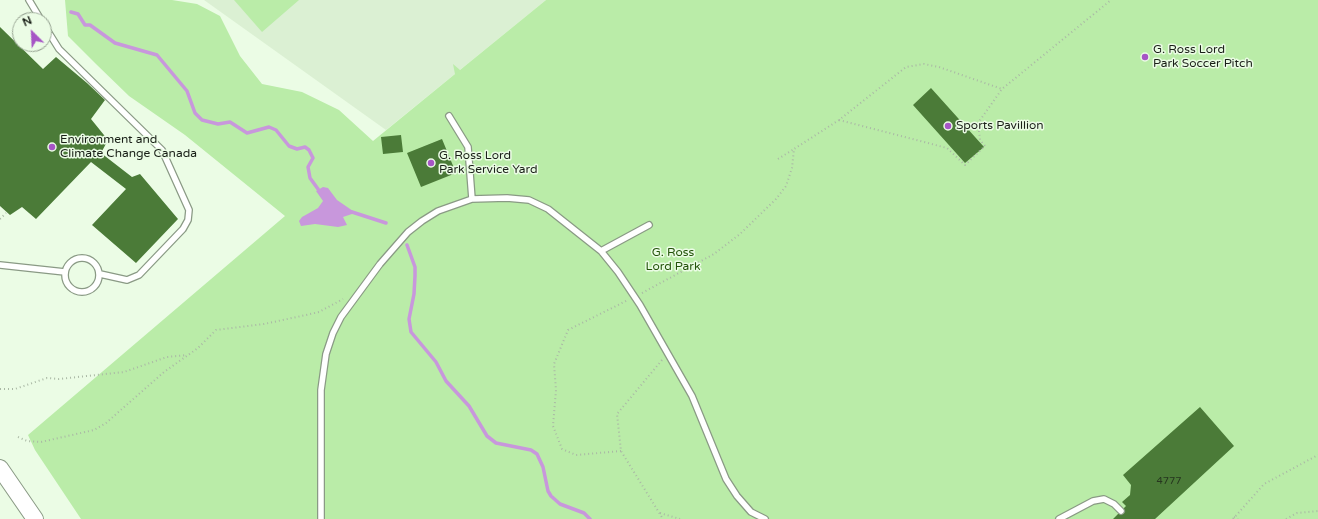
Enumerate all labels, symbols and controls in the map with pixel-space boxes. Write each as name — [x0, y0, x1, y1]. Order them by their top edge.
north arrow — [12, 12, 52, 52]
text: N — [21, 14, 34, 29]
place label: G. Ross Lord Park Soccer Pitch — [1153, 43, 1253, 71]
marker: G. Ross Lord Park Soccer Pitch — [1140, 52, 1150, 62]
place label: Sports Pavillion — [956, 119, 1044, 133]
marker: Sports Pavillion — [943, 121, 953, 131]
place label: Environment and Climate Change Canada — [60, 133, 197, 161]
marker: Environment and Climate Change Canada — [47, 142, 57, 152]
place label: G. Ross Lord Park Service Yard — [439, 149, 538, 177]
marker: G. Ross Lord Park Service Yard — [426, 158, 436, 168]
park label: G. Ross Lord Park — [646, 246, 700, 274]
house number: 4777 — [1156, 475, 1182, 487]

